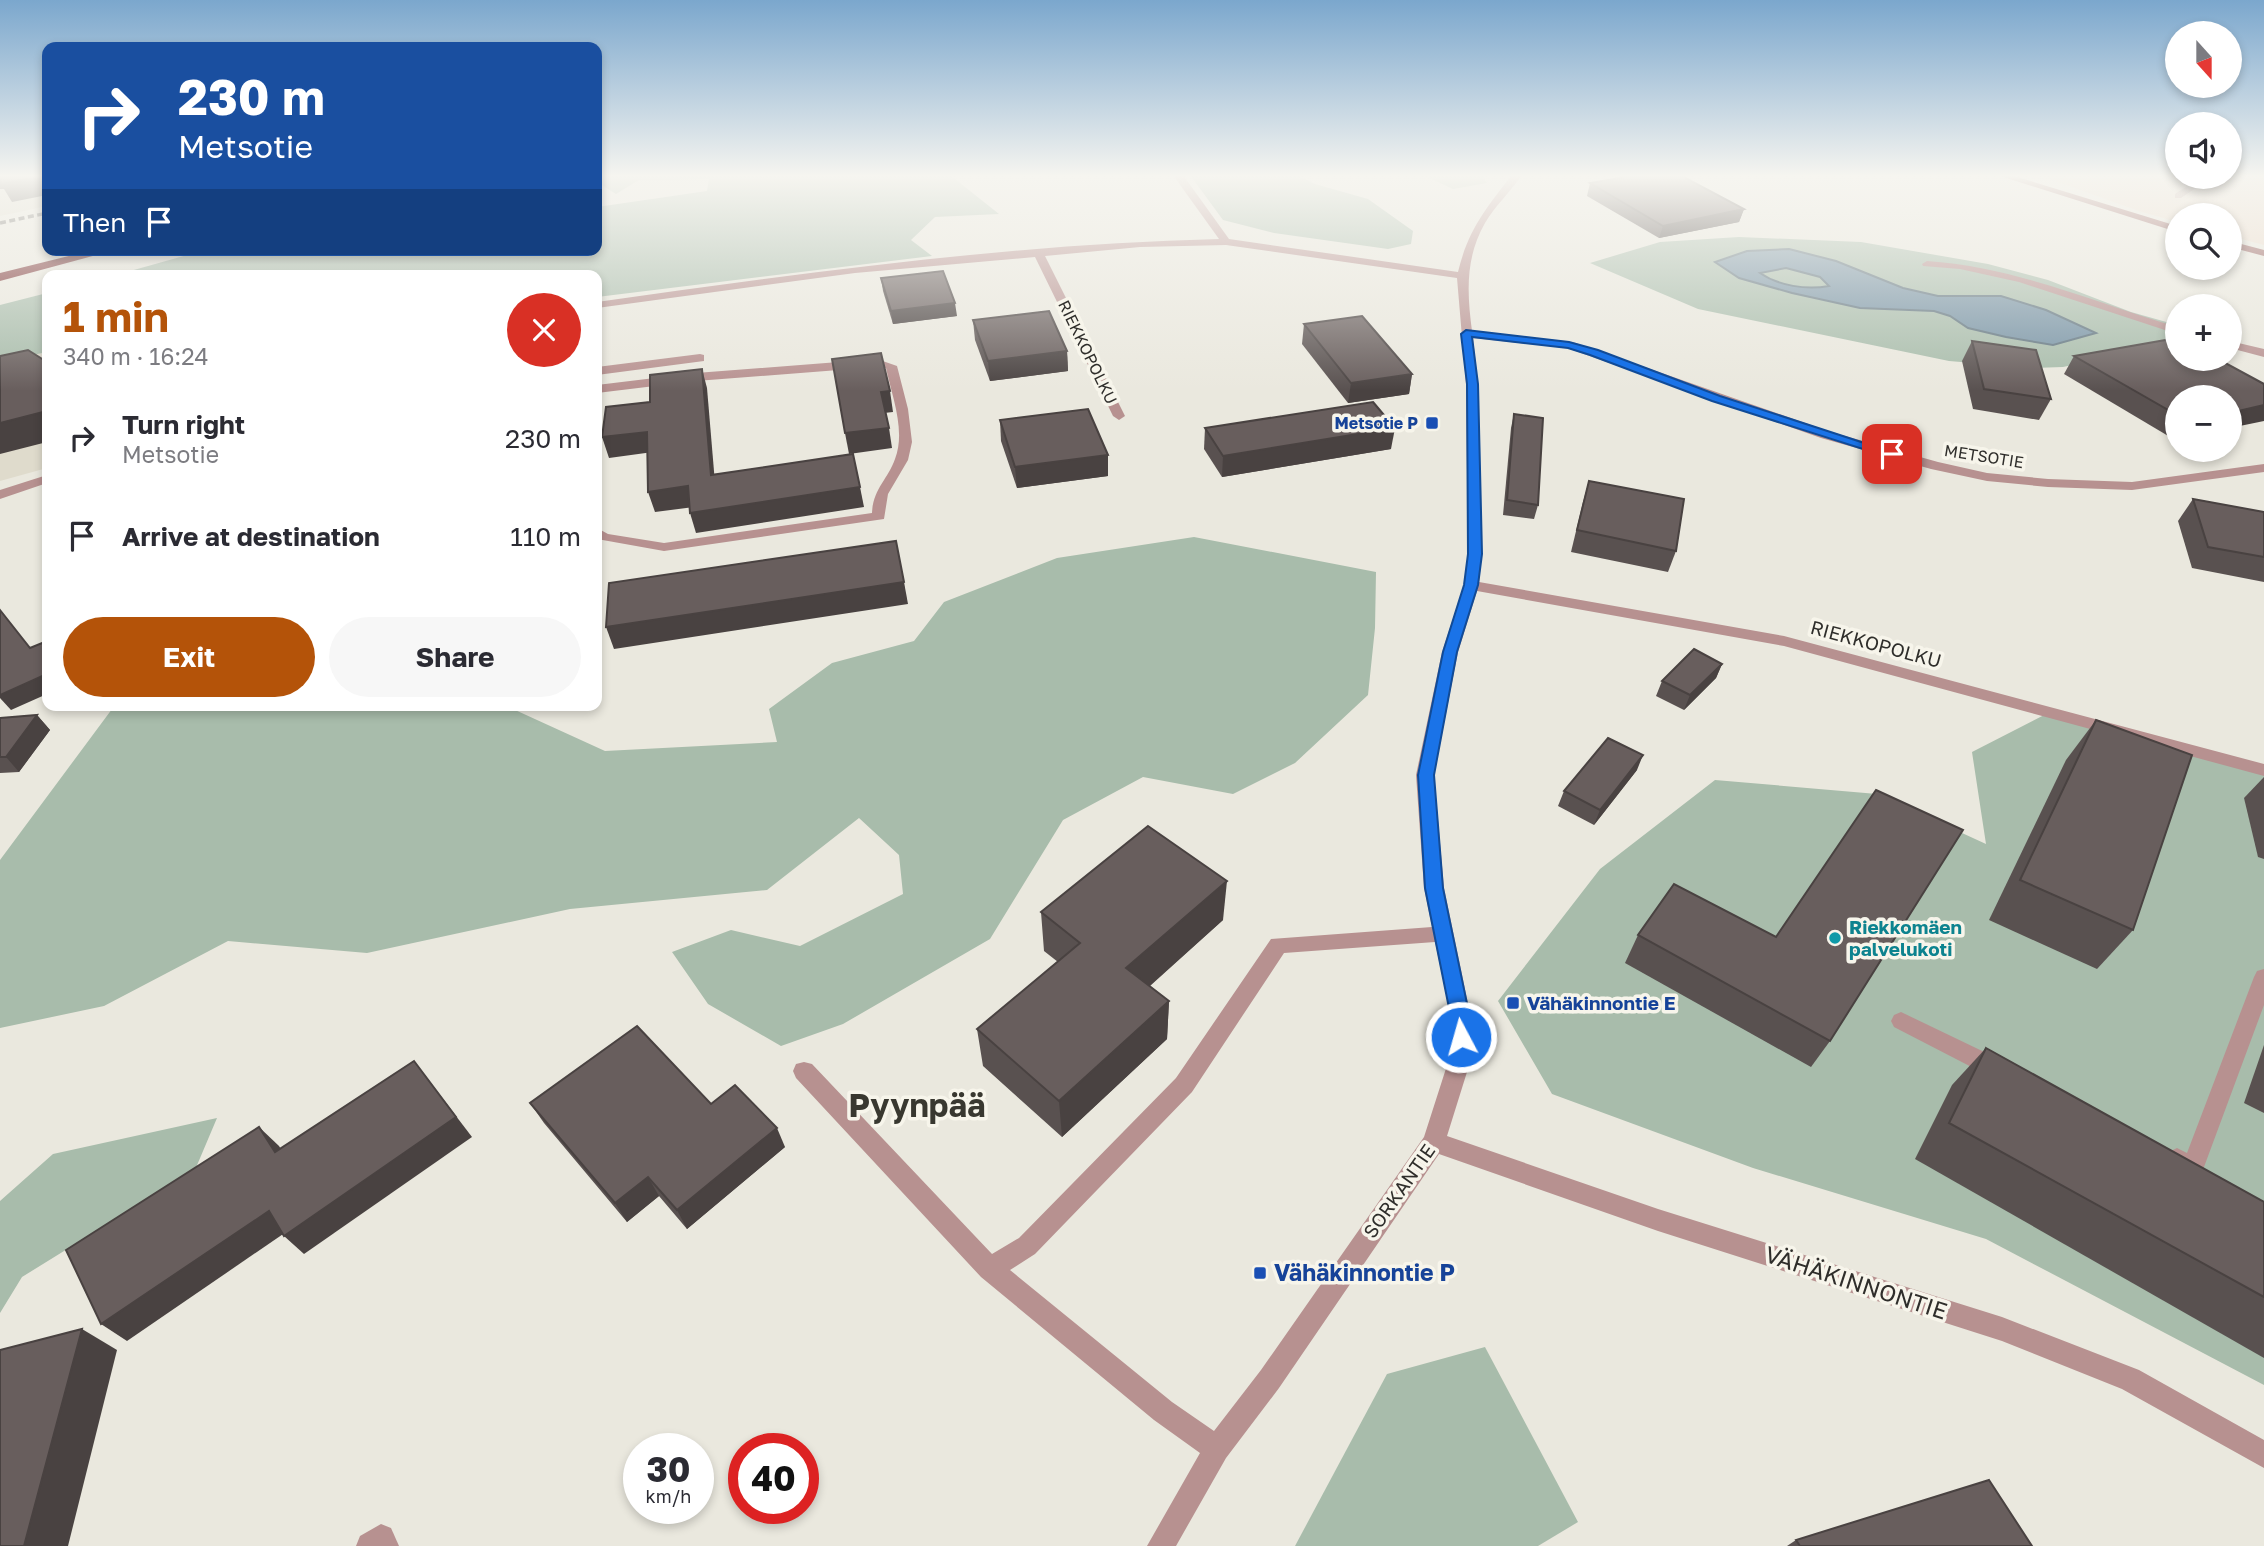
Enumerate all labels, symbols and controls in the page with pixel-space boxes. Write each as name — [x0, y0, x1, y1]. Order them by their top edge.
north arrow — [2165, 21, 2242, 98]
map controls — [2165, 21, 2242, 462]
text: 230 m — [178, 67, 325, 126]
icon: right — [63, 70, 154, 161]
button: sound — [2165, 112, 2242, 189]
text: Metsotie — [178, 127, 313, 165]
icon: arrive — [140, 203, 178, 241]
button: search — [2165, 203, 2242, 280]
text: Then — [63, 207, 126, 238]
text: 1 min — [63, 291, 169, 341]
button: close — [507, 293, 581, 367]
button: + — [2165, 294, 2242, 371]
street label: RIEKKOPOLKU — [1054, 297, 1122, 407]
text: 340 m · 16:24 — [63, 342, 209, 370]
button: − — [2165, 385, 2242, 462]
text: Turn right — [122, 409, 245, 440]
place label: Metsotie P — [1335, 413, 1418, 433]
marker: Metsotie P — [1424, 415, 1440, 431]
icon: right — [63, 419, 101, 457]
text: 230 m — [505, 423, 581, 454]
pin — [1862, 424, 1922, 484]
icon: arrive — [1873, 435, 1911, 473]
text: Metsotie — [122, 440, 219, 468]
street label: METSOTIE — [1943, 440, 2025, 472]
icon: arrive — [63, 517, 101, 555]
text: Arrive at destination — [122, 521, 380, 552]
text: 110 m — [510, 521, 581, 552]
street label: RIEKKOPOLKU — [1808, 615, 1944, 672]
button: Exit — [63, 617, 315, 697]
button: Share — [329, 617, 581, 697]
place label: Riekkomäen palvelukoti — [1849, 915, 1962, 960]
marker: Riekkomäen palvelukoti — [1827, 930, 1843, 946]
place label: Vähäkinnontie E — [1527, 991, 1676, 1014]
marker: Vähäkinnontie E — [1505, 995, 1521, 1011]
position arrow — [1424, 1000, 1498, 1074]
district label: Pyynpää — [848, 1086, 986, 1124]
street label: SORKANTIE — [1358, 1139, 1439, 1242]
street label: VÄHÄKINNONTIE — [1762, 1239, 1951, 1325]
place label: Vähäkinnontie P — [1274, 1258, 1455, 1286]
marker: Vähäkinnontie P — [1252, 1265, 1268, 1281]
speed limit sign: 40 — [728, 1433, 819, 1524]
text: 30 — [646, 1448, 691, 1490]
text: km/h — [646, 1485, 691, 1507]

